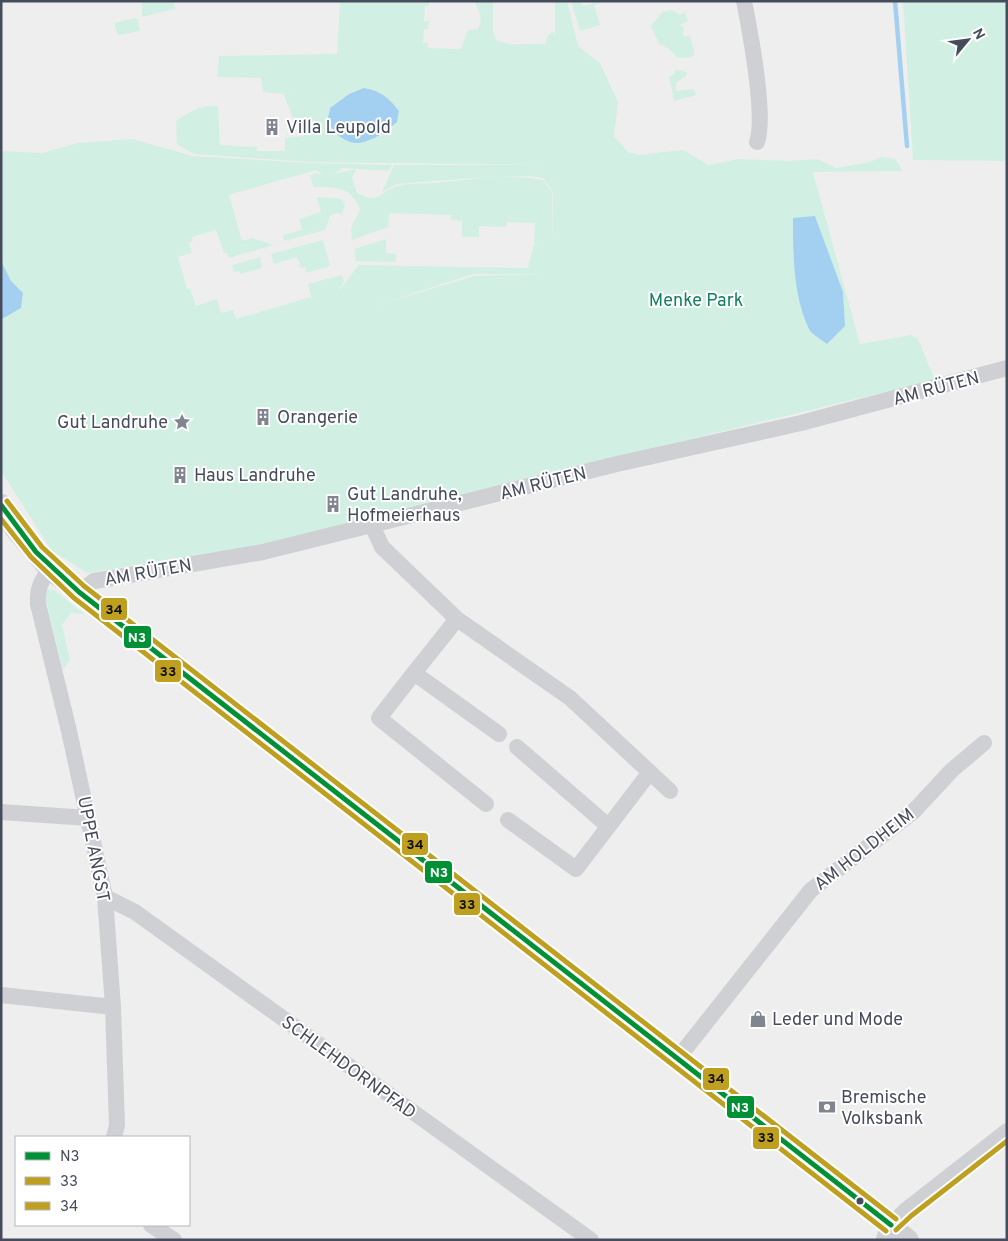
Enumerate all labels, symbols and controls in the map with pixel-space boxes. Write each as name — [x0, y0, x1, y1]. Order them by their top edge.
north arrow — [943, 15, 993, 65]
text: N — [968, 26, 988, 43]
building icon: Villa Leupold — [262, 117, 282, 137]
place label: Villa Leupold — [286, 117, 391, 140]
park label: Menke Park — [649, 290, 743, 313]
street label: AM RÜTEN — [890, 365, 982, 412]
building icon: Orangerie — [253, 407, 273, 427]
place label: Orangerie — [277, 407, 358, 430]
place label: Gut Landruhe — [57, 412, 168, 435]
place icon: Gut Landruhe — [172, 412, 192, 432]
street label: AM RÜTEN — [497, 461, 589, 506]
building icon: Haus Landruhe — [170, 465, 190, 485]
place label: Haus Landruhe — [194, 465, 316, 488]
place label: Gut Landruhe, Hofmeierhaus — [347, 484, 462, 528]
building icon: Gut Landruhe, Hofmeierhaus — [323, 494, 343, 514]
street label: AM RÜTEN — [102, 552, 194, 592]
line badge: 34 — [100, 597, 128, 621]
text: 34 — [105, 602, 123, 619]
line badge: N3 — [123, 625, 152, 649]
text: N3 — [128, 630, 146, 647]
line badge: 33 — [154, 659, 182, 683]
text: 33 — [160, 664, 176, 681]
street label: UPPE ANGST — [71, 795, 114, 904]
street label: AM HOLDHEIM — [810, 804, 920, 897]
line badge: 34 — [401, 832, 429, 856]
text: 34 — [406, 837, 424, 854]
line badge: N3 — [424, 860, 453, 884]
text: N3 — [430, 865, 448, 882]
line badge: 33 — [453, 892, 481, 916]
text: 33 — [459, 897, 475, 914]
shop icon: Leder und Mode — [748, 1009, 768, 1029]
place label: Leder und Mode — [772, 1009, 903, 1032]
street label: SCHLEHDORNPFAD — [276, 1012, 420, 1125]
line badge: 34 — [702, 1067, 730, 1091]
text: 34 — [707, 1071, 725, 1088]
place label: Bremische Volksbank — [841, 1087, 926, 1131]
line badge: N3 — [726, 1095, 755, 1119]
bank icon: Bremische Volksbank — [817, 1097, 837, 1117]
text: N3 — [731, 1100, 749, 1117]
line badge: 33 — [752, 1126, 780, 1150]
text: 33 — [758, 1130, 774, 1147]
legend — [15, 1136, 190, 1226]
text: N3 — [60, 1148, 80, 1167]
text: 33 — [60, 1173, 78, 1192]
unlabelled marker — [855, 1196, 865, 1206]
text: 34 — [60, 1198, 78, 1217]

